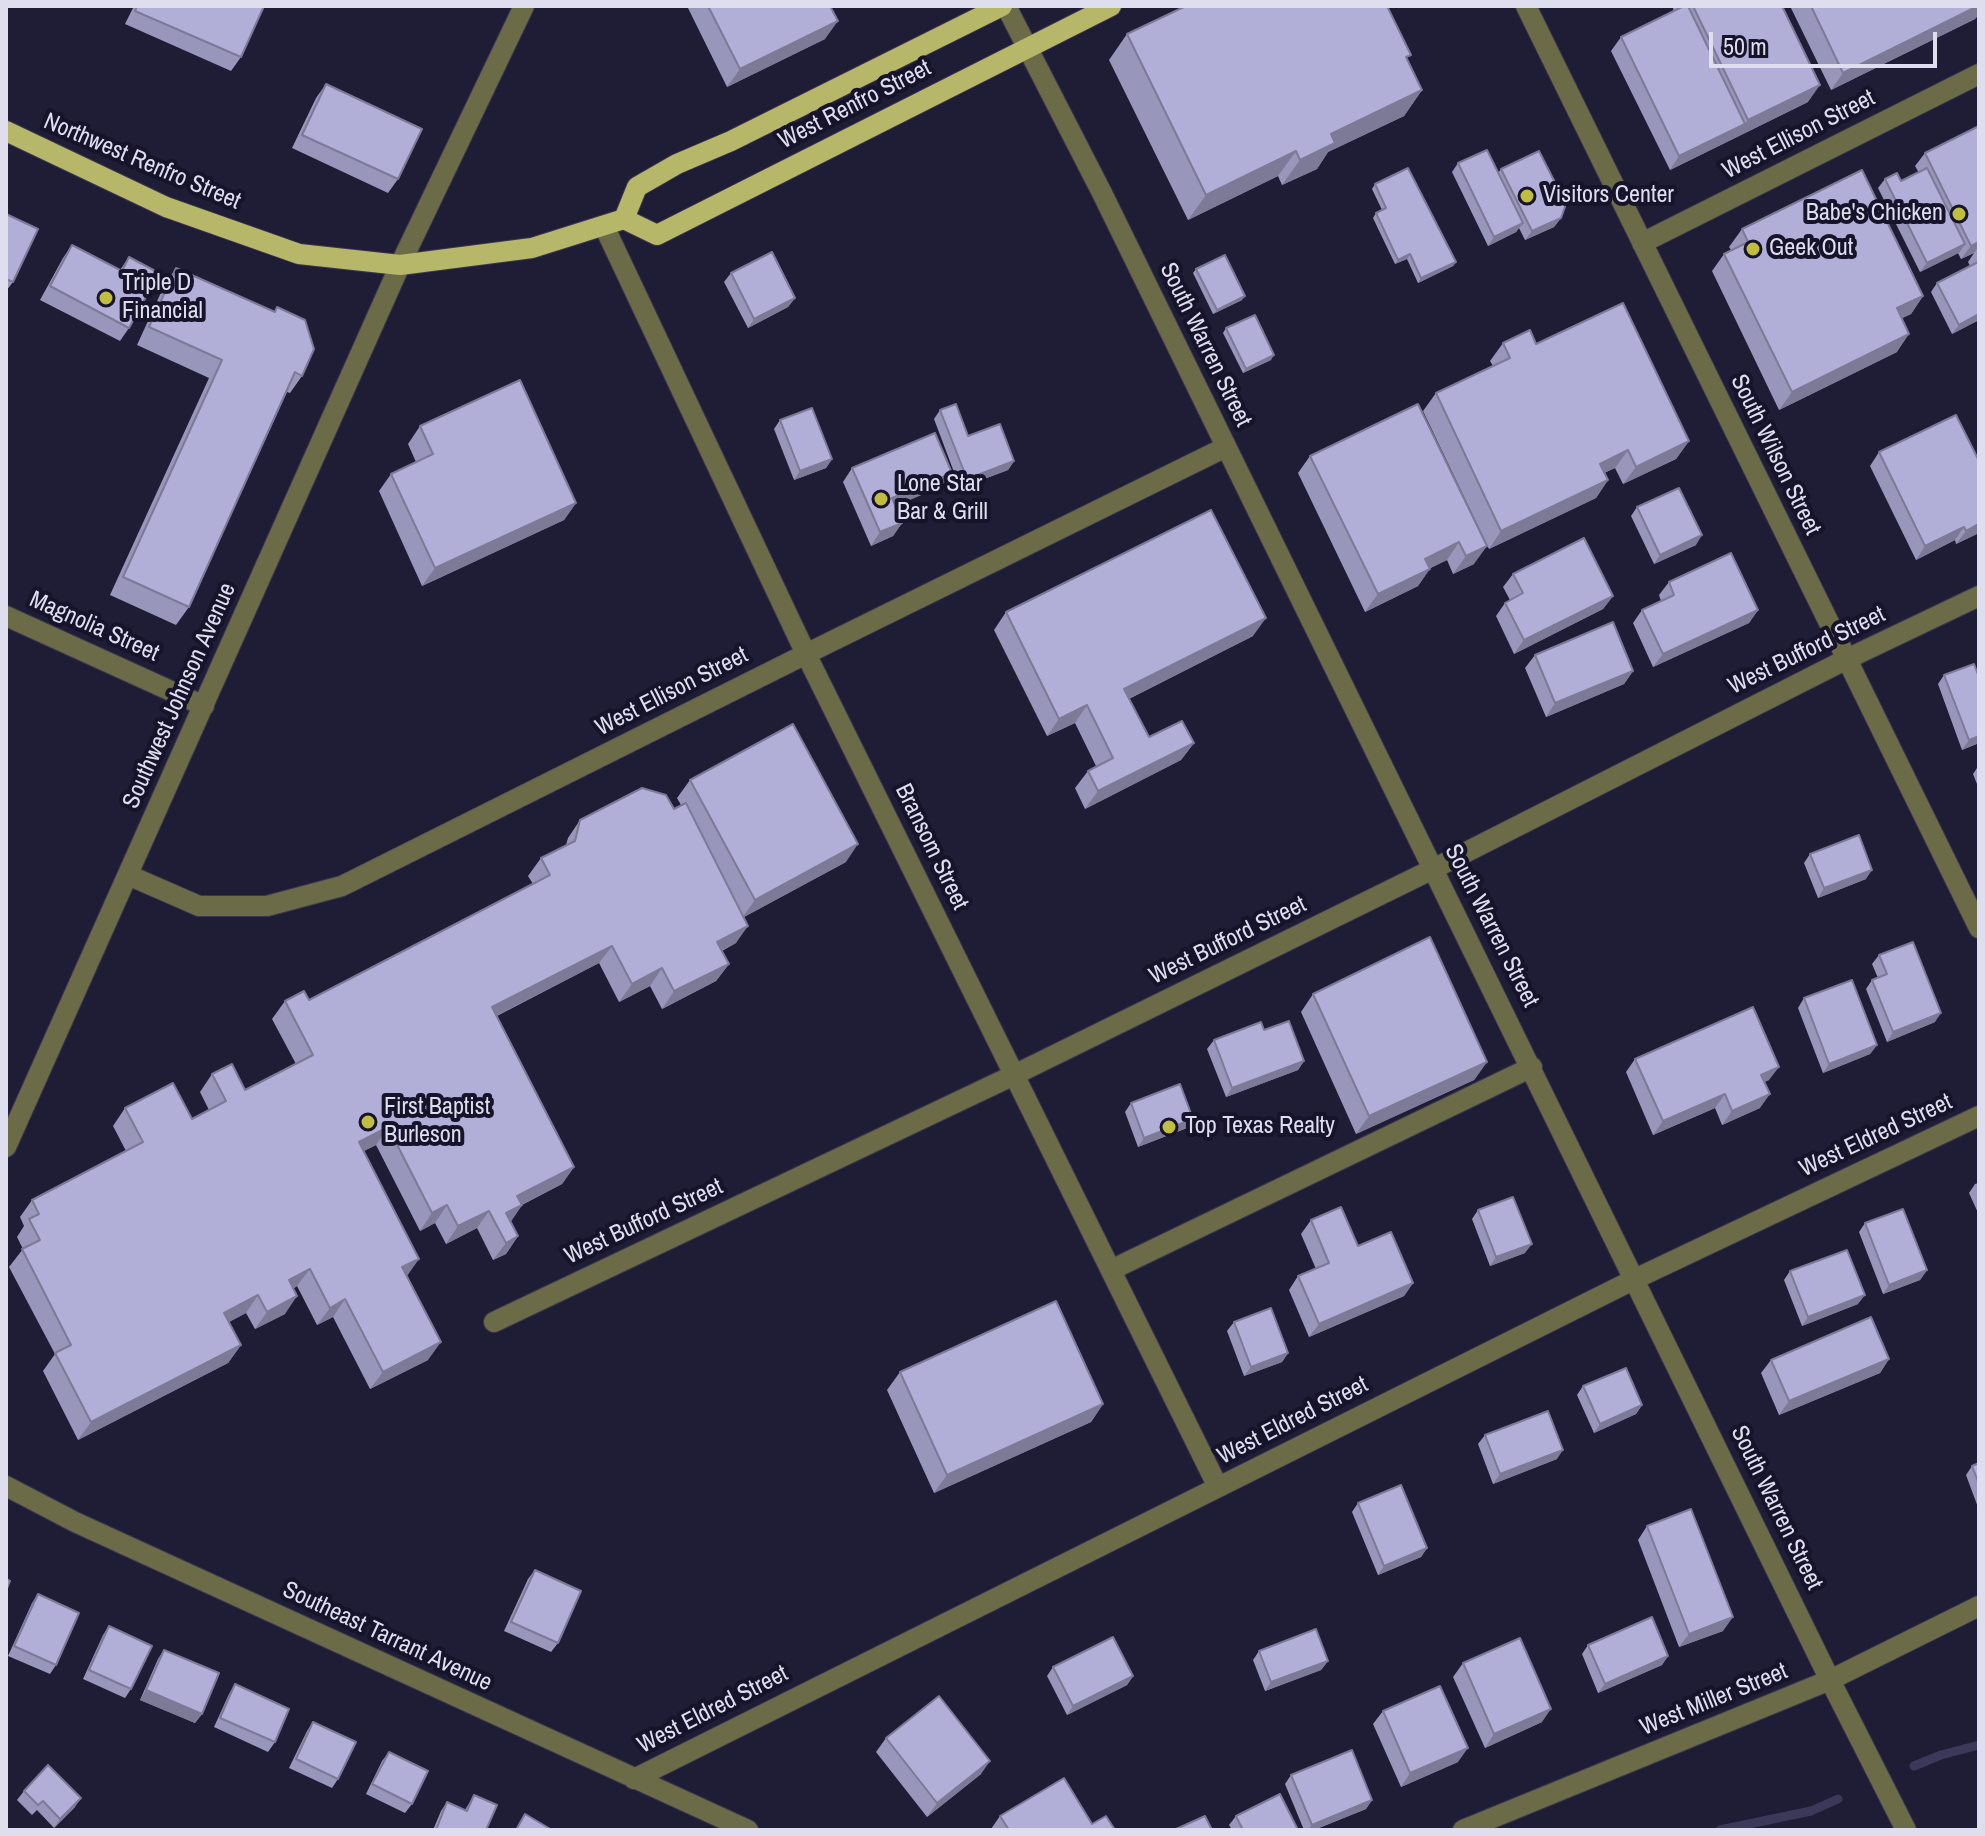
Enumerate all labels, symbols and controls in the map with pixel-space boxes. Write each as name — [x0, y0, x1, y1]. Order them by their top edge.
scale bar — [1713, 16, 1941, 66]
text: 50 m — [1723, 30, 1767, 62]
street label: West Renfro Street — [774, 54, 936, 156]
street label: West Ellison Street — [1718, 84, 1880, 186]
street label: Northwest Renfro Street — [39, 108, 245, 216]
place label: Visitors Center — [1543, 182, 1674, 210]
marker: Visitors Center — [1518, 187, 1536, 205]
place label: Babe's Chicken — [1806, 200, 1943, 228]
marker: Babe's Chicken — [1950, 205, 1968, 223]
place label: Geek Out — [1769, 235, 1853, 263]
marker: Geek Out — [1744, 240, 1762, 258]
street label: South Warren Street — [1153, 258, 1257, 432]
place label: Triple D Financial — [122, 270, 203, 326]
marker: Triple D Financial — [97, 289, 115, 307]
street label: South Wilson Street — [1724, 370, 1826, 540]
place label: Lone Star Bar & Grill — [897, 471, 988, 527]
marker: Lone Star Bar & Grill — [872, 490, 890, 508]
street label: Southwest Johnson Avenue — [117, 579, 243, 813]
street label: Magnolia Street — [25, 586, 163, 668]
street label: West Bufford Street — [1724, 601, 1890, 701]
street label: West Ellison Street — [591, 641, 753, 743]
street label: Bransom Street — [888, 779, 974, 915]
street label: South Warren Street — [1438, 840, 1544, 1012]
street label: West Bufford Street — [1145, 891, 1311, 991]
street label: West Eldred Street — [1795, 1088, 1957, 1184]
place label: First Baptist Burleson — [384, 1094, 490, 1150]
marker: First Baptist Burleson — [359, 1113, 377, 1131]
place label: Top Texas Realty — [1185, 1113, 1335, 1141]
marker: Top Texas Realty — [1160, 1118, 1178, 1136]
street label: West Bufford Street — [560, 1173, 728, 1271]
street label: West Eldred Street — [1213, 1371, 1373, 1471]
street label: South Warren Street — [1724, 1421, 1828, 1595]
street label: Southeast Tarrant Avenue — [278, 1576, 496, 1698]
street label: West Miller Street — [1636, 1657, 1792, 1743]
street label: West Eldred Street — [633, 1660, 793, 1760]

